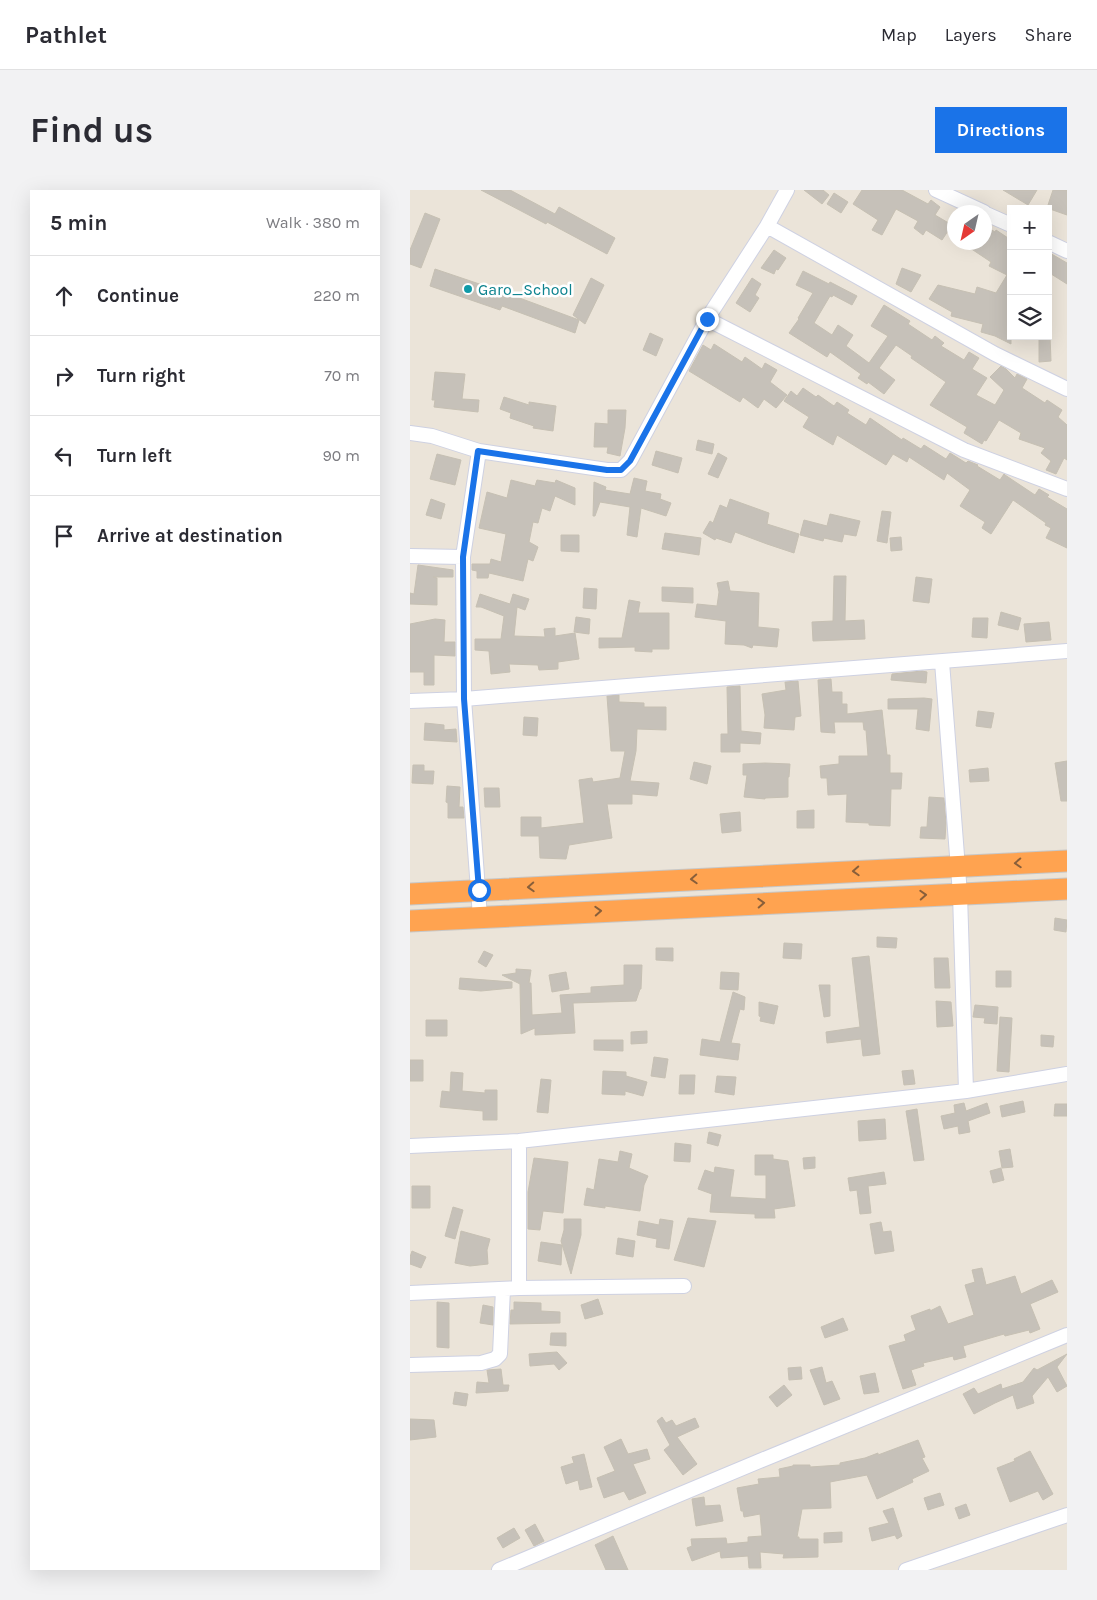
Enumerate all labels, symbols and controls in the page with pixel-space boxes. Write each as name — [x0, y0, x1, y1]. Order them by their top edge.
text: Pathlet — [25, 21, 107, 49]
text: Map — [881, 24, 917, 46]
text: Layers — [945, 24, 997, 46]
text: Share — [1025, 24, 1072, 46]
button: Directions — [935, 107, 1067, 153]
text: Find us — [30, 110, 153, 151]
north arrow — [947, 205, 992, 250]
map controls — [1007, 205, 1052, 340]
button: + — [1007, 205, 1052, 250]
text: 5 min — [50, 211, 107, 235]
text: Walk · 380 m — [266, 213, 360, 232]
button: − — [1007, 250, 1052, 295]
place label: Garo_School — [478, 280, 573, 299]
icon: ahead — [50, 282, 78, 310]
marker: Garo_School — [462, 283, 474, 295]
text: Continue — [97, 285, 179, 307]
text: 220 m — [313, 286, 360, 305]
button: layers — [1007, 295, 1052, 340]
route end — [696, 308, 719, 331]
icon: right — [50, 362, 78, 390]
text: Turn right — [97, 365, 186, 387]
text: 70 m — [324, 366, 360, 385]
icon: left — [50, 442, 78, 470]
text: Turn left — [97, 445, 172, 467]
text: 90 m — [322, 446, 360, 465]
icon: arrive — [50, 522, 78, 550]
text: Arrive at destination — [97, 525, 283, 547]
one-way arrow — [1014, 858, 1022, 868]
one-way arrow — [852, 866, 860, 877]
one-way arrow — [689, 874, 697, 885]
route start — [468, 879, 491, 902]
one-way arrow — [527, 882, 535, 893]
one-way arrow — [919, 890, 927, 901]
one-way arrow — [757, 898, 765, 909]
one-way arrow — [595, 906, 603, 916]

